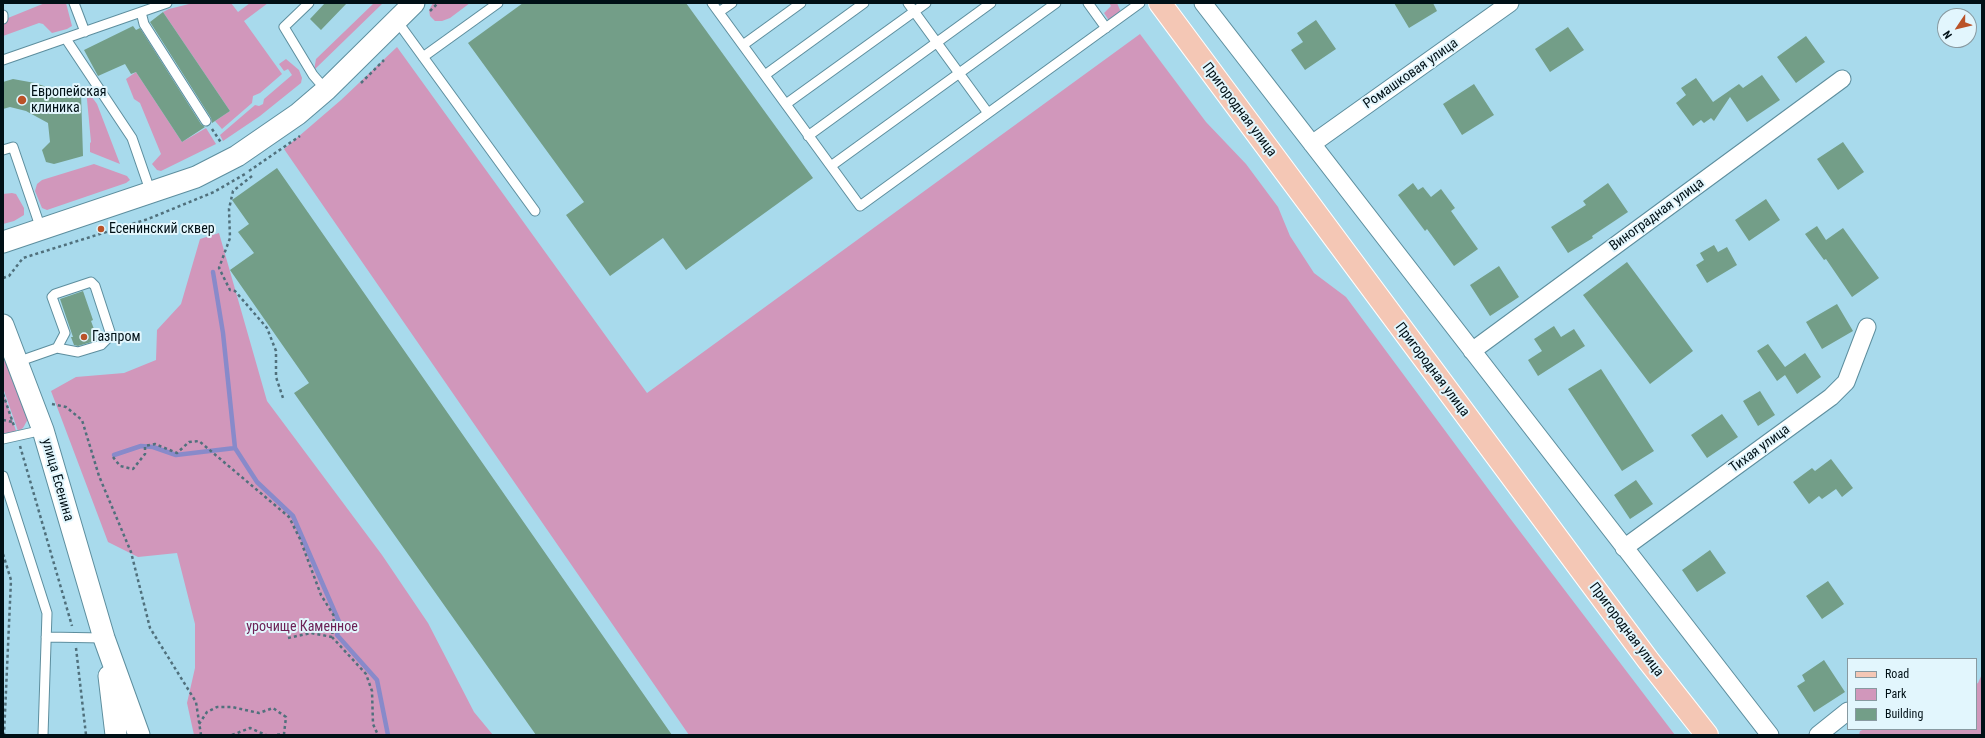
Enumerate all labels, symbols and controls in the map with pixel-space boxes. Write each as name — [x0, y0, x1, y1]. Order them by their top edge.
north arrow — [1937, 8, 1977, 48]
text: N — [1940, 28, 1955, 41]
street label: Ромашковая улица — [1361, 35, 1461, 113]
street label: Пригородная улица — [1198, 60, 1280, 160]
place label: Европейская клиника — [31, 84, 106, 116]
marker: Европейская клиника — [16, 94, 28, 106]
street label: Виноградная улица — [1606, 175, 1708, 255]
place label: Есенинский сквер — [109, 221, 215, 237]
marker: Есенинский сквер — [96, 224, 106, 234]
street label: Пригородная улица — [1391, 320, 1473, 420]
place label: Газпром — [92, 329, 140, 345]
marker: Газпром — [79, 332, 89, 342]
street label: Тихая улица — [1727, 422, 1793, 476]
street label: улица Есенина — [37, 437, 77, 523]
street label: Пригородная улица — [1585, 580, 1667, 680]
park label: урочище Каменное — [246, 619, 358, 635]
legend — [1847, 658, 1977, 730]
text: Road — [1885, 667, 1909, 681]
text: Park — [1885, 687, 1906, 701]
text: Building — [1885, 707, 1923, 721]

